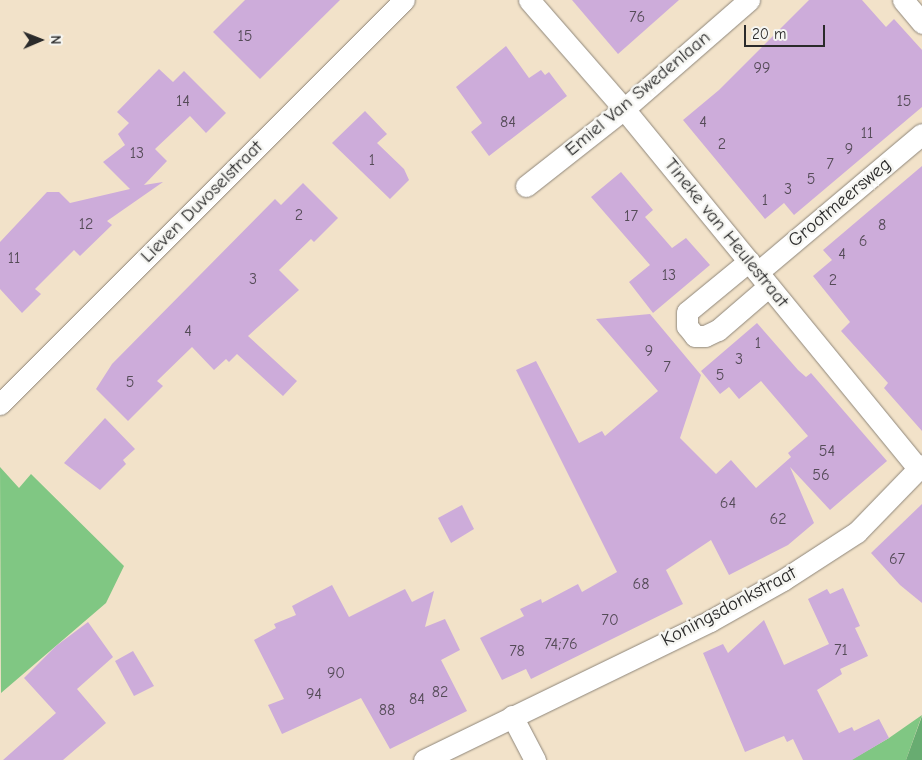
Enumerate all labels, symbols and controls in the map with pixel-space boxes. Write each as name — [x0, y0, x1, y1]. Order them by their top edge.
house number: 76 — [629, 7, 645, 27]
north arrow — [15, 15, 65, 65]
scale bar — [747, 15, 828, 47]
text: 20 m — [752, 25, 786, 43]
house number: 15 — [237, 26, 253, 46]
street label: Emiel Van Swedenlaan — [561, 27, 715, 161]
text: N — [47, 35, 64, 44]
house number: 99 — [754, 58, 770, 78]
house number: 14 — [176, 91, 190, 111]
house number: 15 — [896, 91, 912, 111]
house number: 84 — [500, 112, 516, 132]
house number: 4 — [699, 112, 707, 132]
house number: 11 — [861, 123, 873, 143]
house number: 2 — [718, 134, 726, 154]
street label: Lieven Duvoselstraat — [136, 136, 268, 268]
house number: 9 — [845, 139, 853, 159]
house number: 13 — [130, 143, 144, 163]
house number: 1 — [369, 150, 375, 170]
street label: Grootmeersweg — [784, 153, 896, 253]
street label: Tineke van Heulestraat — [659, 154, 793, 312]
house number: 7 — [826, 154, 834, 174]
house number: 5 — [807, 169, 815, 189]
house number: 3 — [784, 179, 792, 199]
house number: 1 — [762, 190, 768, 210]
house number: 2 — [295, 205, 303, 225]
house number: 17 — [624, 206, 638, 226]
house number: 12 — [79, 214, 93, 234]
house number: 8 — [878, 215, 886, 235]
house number: 6 — [859, 231, 867, 251]
house number: 4 — [838, 244, 846, 264]
house number: 11 — [8, 248, 20, 268]
house number: 13 — [662, 265, 676, 285]
house number: 3 — [249, 269, 257, 289]
house number: 2 — [829, 270, 837, 290]
house number: 4 — [184, 321, 192, 341]
house number: 1 — [755, 333, 761, 353]
house number: 9 — [645, 341, 653, 361]
house number: 3 — [735, 349, 743, 369]
house number: 7 — [663, 357, 671, 377]
house number: 5 — [716, 365, 724, 385]
house number: 5 — [126, 372, 134, 392]
house number: 54 — [819, 441, 835, 461]
house number: 56 — [812, 465, 830, 485]
house number: 64 — [720, 493, 736, 513]
house number: 62 — [769, 509, 787, 529]
house number: 67 — [889, 549, 905, 569]
street label: Koningsdonkstraat — [658, 562, 800, 652]
house number: 68 — [633, 574, 649, 594]
house number: 70 — [601, 610, 619, 630]
house number: 74;76 — [544, 634, 578, 654]
house number: 71 — [834, 640, 848, 660]
house number: 78 — [509, 641, 525, 661]
house number: 90 — [327, 663, 345, 683]
house number: 82 — [432, 682, 448, 702]
house number: 94 — [306, 684, 322, 704]
house number: 84 — [409, 689, 425, 709]
house number: 88 — [379, 700, 395, 720]

